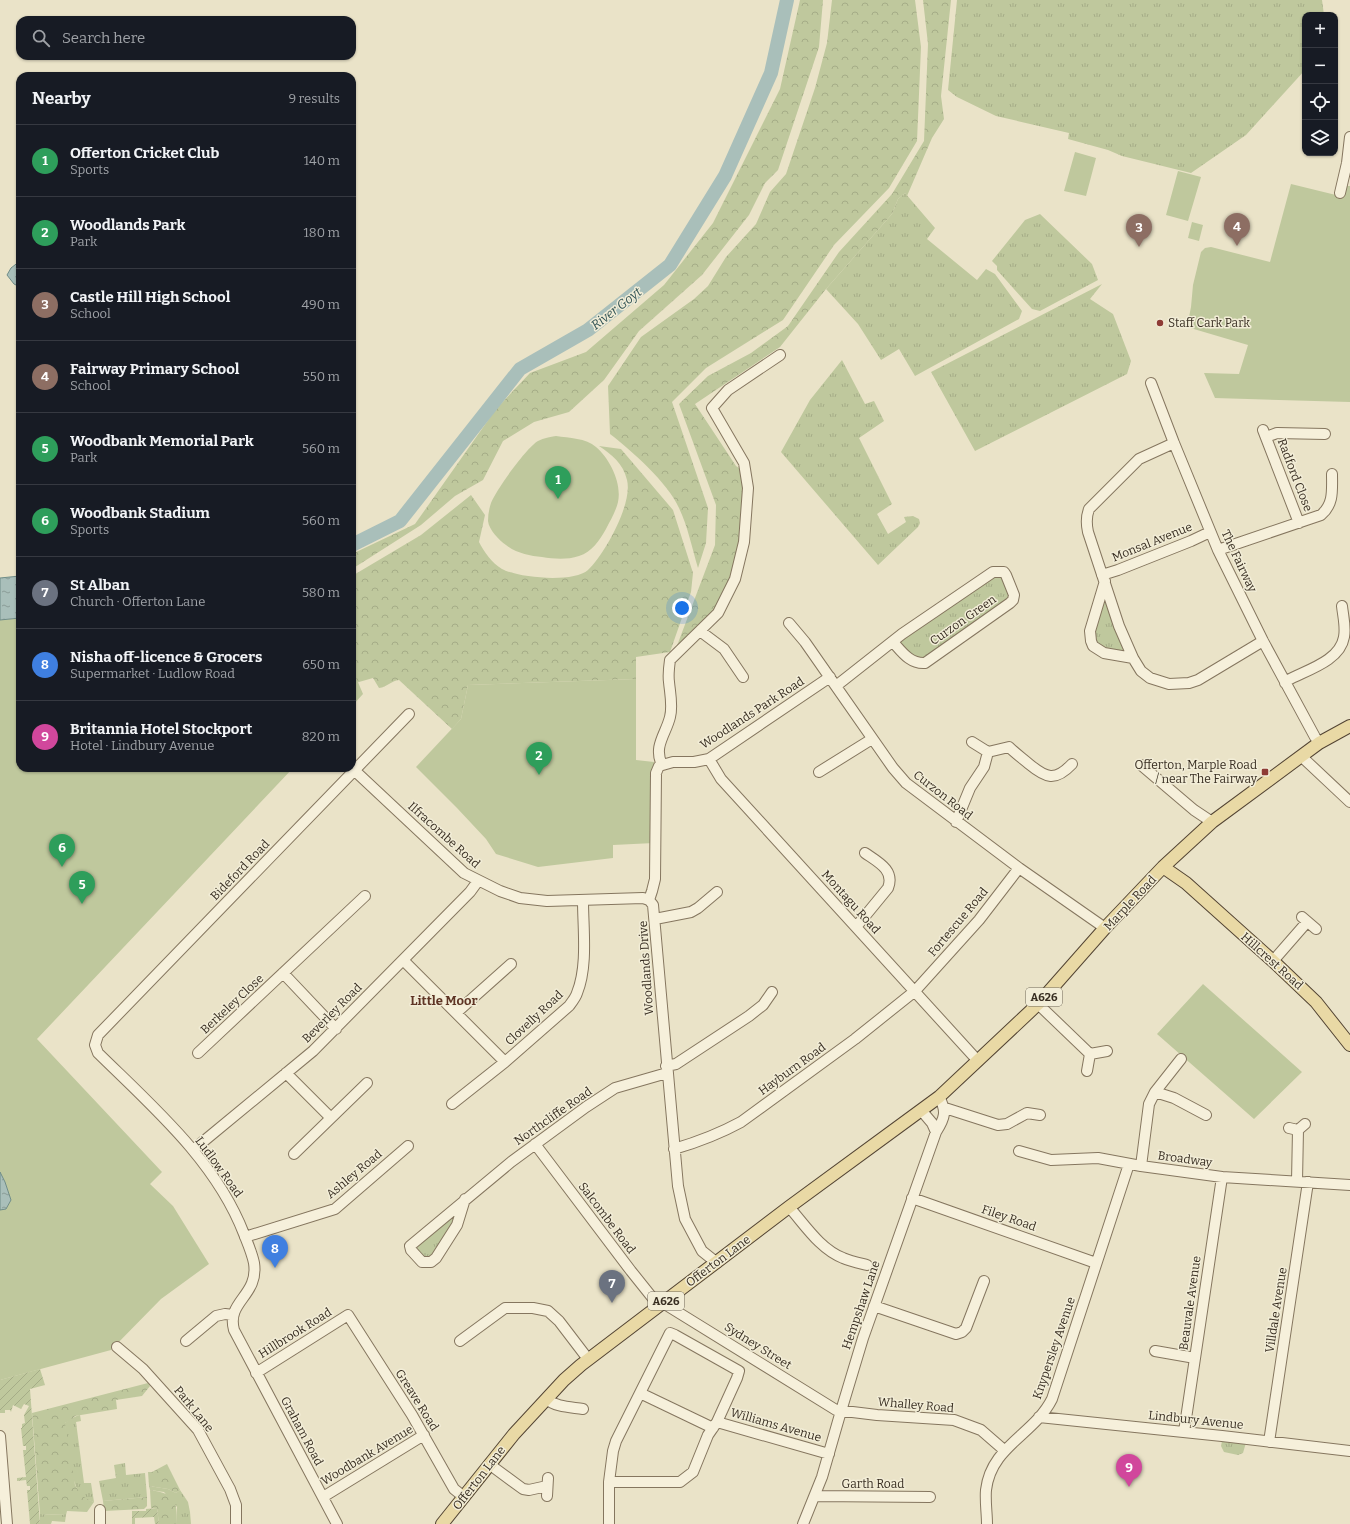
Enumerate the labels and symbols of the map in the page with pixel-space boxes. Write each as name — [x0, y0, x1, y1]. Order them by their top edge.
pin: 4 — [1224, 213, 1250, 246]
pin: 3 — [1126, 214, 1152, 247]
water label: River Goyt — [588, 284, 645, 333]
place label: Staff Cark Park — [1168, 316, 1250, 330]
marker: Staff Cark Park — [1155, 318, 1165, 328]
street label: Radford Close — [1275, 437, 1315, 513]
pin: 1 — [545, 466, 571, 499]
street label: Monsal Avenue — [1110, 520, 1194, 564]
street label: The Fairway — [1218, 528, 1260, 595]
street label: Curzon Green — [927, 592, 999, 648]
your location — [672, 598, 692, 618]
street label: Woodlands Park Road — [697, 674, 807, 752]
pin: 2 — [526, 742, 552, 775]
place label: Offerton, Marple Road / near The Fairway — [1135, 758, 1258, 786]
marker: Offerton, Marple Road / near The Fairway — [1260, 767, 1270, 777]
street label: Curzon Road — [911, 768, 975, 822]
street label: Ilfracombe Road — [405, 799, 483, 871]
pin: 6 — [49, 834, 75, 867]
street label: Bideford Road — [208, 837, 272, 903]
street label: Montagu Road — [819, 867, 883, 937]
pin: 5 — [69, 871, 95, 904]
street label: Marple Road — [1101, 873, 1159, 933]
street label: Fortescue Road — [925, 885, 991, 959]
street label: Woodlands Drive — [636, 920, 656, 1016]
street label: Hillcrest Road — [1238, 930, 1306, 992]
street label: Berkeley Close — [198, 971, 266, 1037]
street label: Beverley Road — [299, 980, 365, 1046]
street label: Clovelly Road — [502, 988, 566, 1048]
road number: A626 — [1026, 988, 1062, 1006]
district label: Little Moor — [410, 993, 478, 1008]
street label: Hayburn Road — [756, 1040, 828, 1098]
street label: Northcliffe Road — [512, 1084, 594, 1148]
street label: Ludlow Road — [192, 1134, 246, 1200]
street label: Ashley Road — [323, 1147, 385, 1201]
street label: Broadway — [1157, 1148, 1214, 1170]
street label: Salcombe Road — [576, 1180, 638, 1256]
street label: Filey Road — [980, 1202, 1038, 1234]
street label: Offerton Lane — [683, 1232, 753, 1290]
pin: 8 — [262, 1235, 288, 1268]
street label: Beauvale Avenue — [1176, 1255, 1204, 1351]
street label: Hempshaw Lane — [839, 1259, 883, 1351]
street label: Villdale Avenue — [1262, 1266, 1290, 1354]
pin: 7 — [599, 1270, 625, 1303]
road number: A626 — [648, 1292, 684, 1310]
street label: Knypersley Avenue — [1030, 1295, 1078, 1401]
street label: Hillbrook Road — [256, 1305, 334, 1361]
street label: Sydney Street — [722, 1320, 795, 1373]
street label: Greave Road — [393, 1367, 441, 1433]
street label: Park Lane — [171, 1383, 217, 1435]
street label: Graham Road — [278, 1394, 326, 1468]
street label: Whalley Road — [877, 1395, 955, 1415]
street label: Williams Avenue — [729, 1405, 823, 1445]
street label: Lindbury Avenue — [1148, 1408, 1244, 1432]
street label: Woodbank Avenue — [318, 1422, 416, 1488]
street label: Offerton Lane — [450, 1443, 508, 1513]
pin: 9 — [1116, 1454, 1142, 1487]
street label: Garth Road — [842, 1477, 904, 1491]

